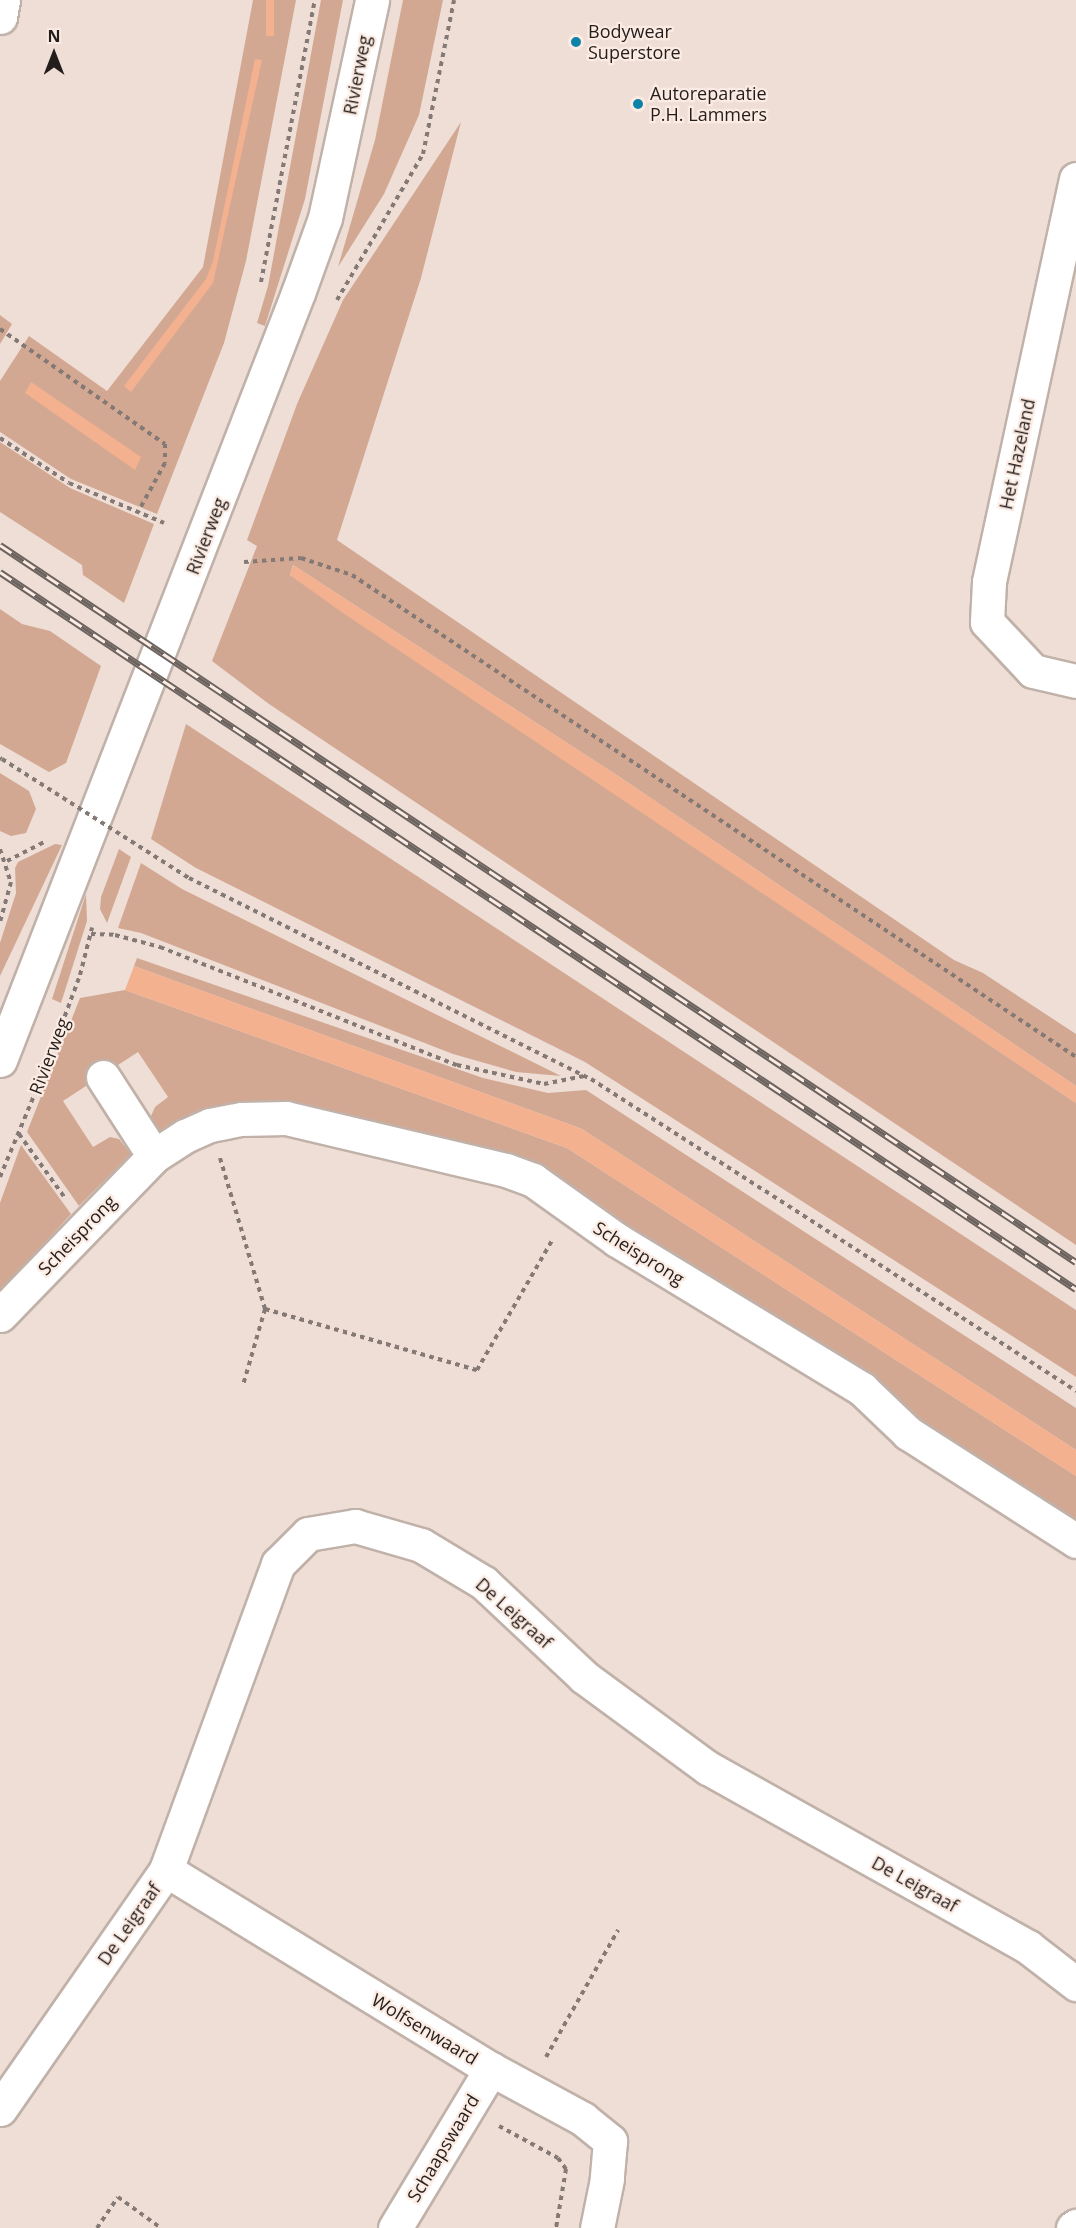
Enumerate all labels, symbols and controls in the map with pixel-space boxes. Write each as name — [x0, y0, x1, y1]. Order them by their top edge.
place label: Bodywear Superstore — [588, 21, 681, 63]
north arrow — [24, 24, 84, 84]
text: N — [47, 25, 61, 47]
street label: Rivierweg — [339, 33, 375, 117]
marker: Bodywear Superstore — [569, 35, 583, 49]
place label: Autoreparatie P.H. Lammers — [650, 83, 767, 125]
marker: Autoreparatie P.H. Lammers — [631, 97, 645, 111]
street label: Het Hazeland — [995, 397, 1039, 511]
street label: Rivierweg — [181, 495, 231, 577]
street label: Rivierweg — [24, 1015, 74, 1097]
street label: Scheisprong — [34, 1191, 120, 1279]
street label: Scheisprong — [590, 1217, 688, 1289]
street label: De Leigraaf — [471, 1573, 557, 1653]
street label: De Leigraaf — [868, 1852, 962, 1916]
street label: De Leigraaf — [93, 1879, 165, 1969]
street label: Wolfsenwaard — [368, 1989, 482, 2069]
street label: Schaapswaard — [402, 2090, 484, 2206]

